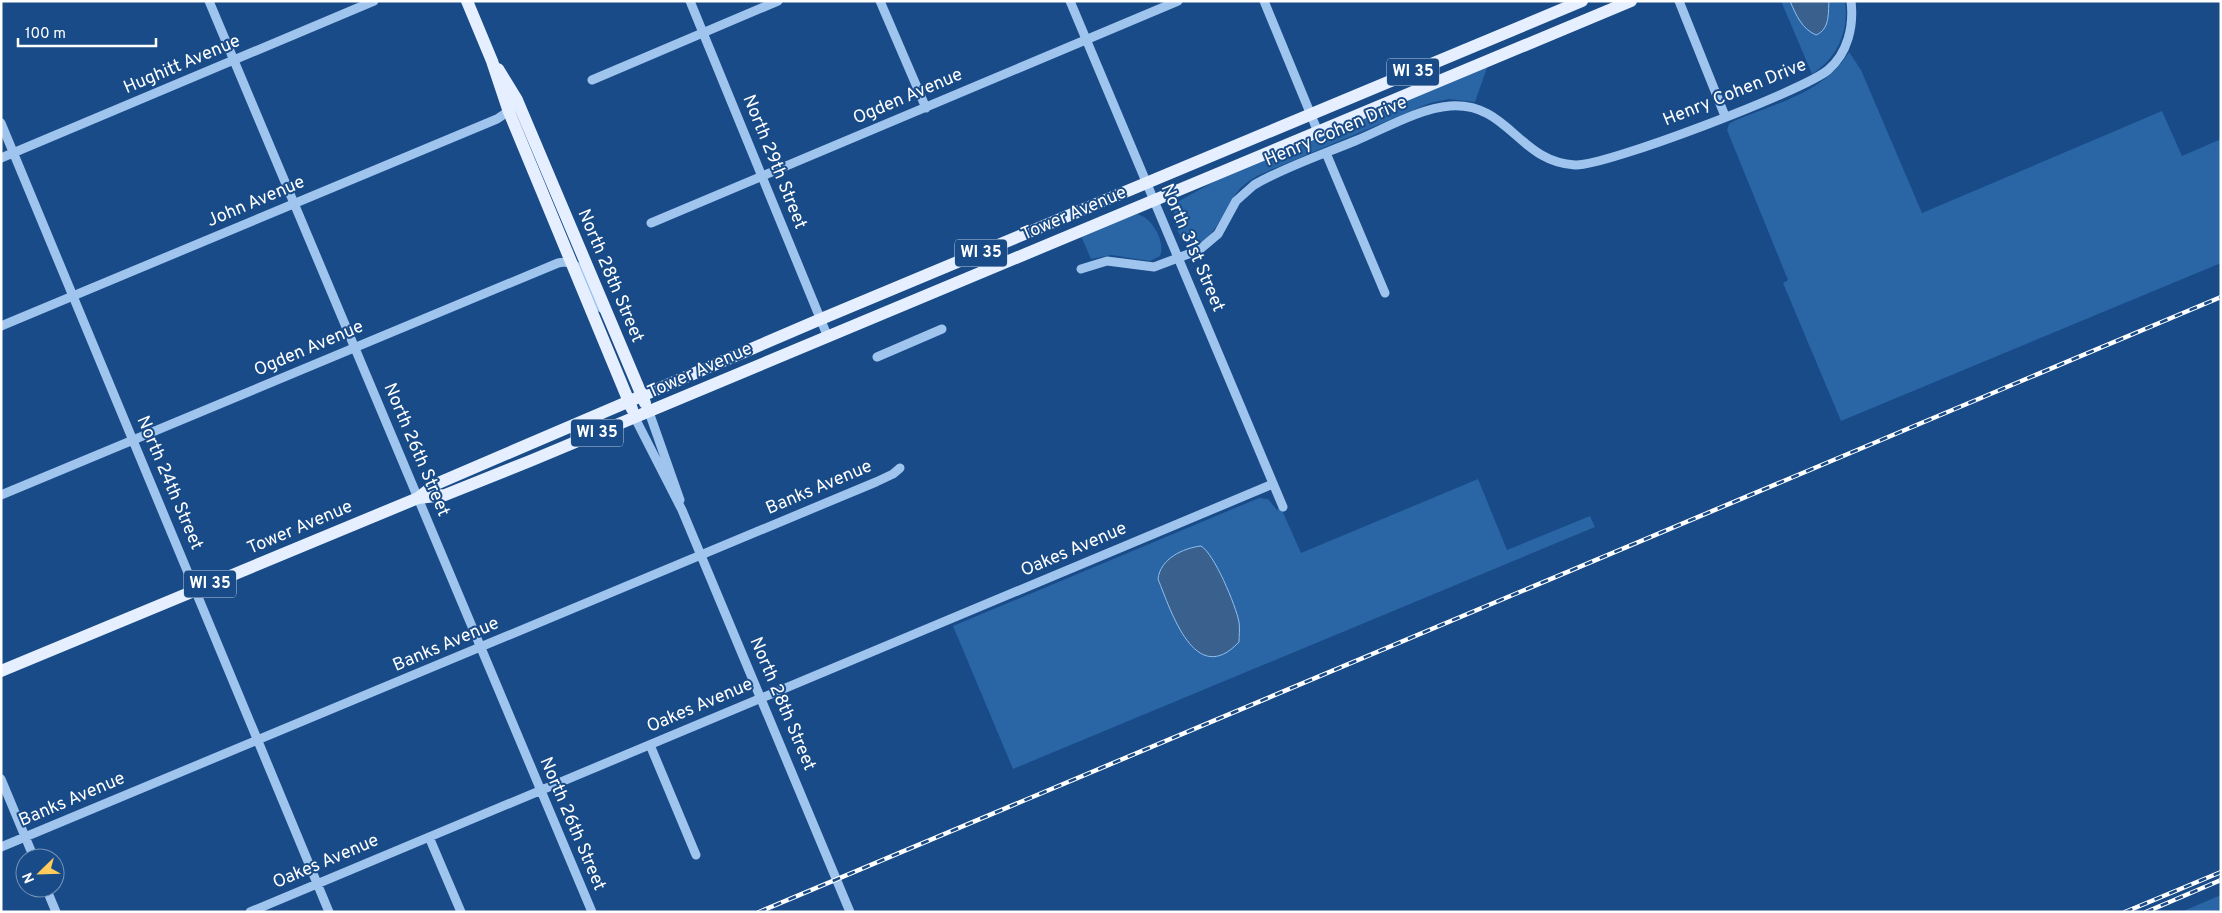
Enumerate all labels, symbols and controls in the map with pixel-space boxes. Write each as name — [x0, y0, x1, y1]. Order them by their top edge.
scale bar — [18, 15, 155, 47]
text: 100 m — [25, 25, 66, 44]
street label: Hughitt Avenue — [120, 30, 244, 100]
street label: Henry Cohen Drive — [1660, 54, 1810, 132]
road number: WI 35 — [1387, 58, 1439, 86]
street label: Ogden Avenue — [850, 64, 966, 130]
street label: North 29th Street — [737, 91, 811, 233]
street label: Henry Cohen Drive — [1261, 92, 1411, 172]
street label: John Avenue — [204, 171, 308, 233]
street label: North 31st Street — [1155, 181, 1229, 315]
street label: Tower Avenue — [1018, 182, 1130, 246]
street label: North 28th Street — [572, 206, 648, 346]
road number: WI 35 — [955, 240, 1007, 266]
street label: Ogden Avenue — [251, 316, 367, 382]
street label: Tower Avenue — [644, 338, 756, 404]
street label: North 26th Street — [377, 380, 455, 520]
street label: North 24th Street — [130, 413, 208, 553]
road number: WI 35 — [571, 419, 623, 446]
street label: Banks Avenue — [762, 455, 876, 521]
street label: Tower Avenue — [244, 496, 356, 560]
street label: Oakes Avenue — [1018, 517, 1130, 583]
road number: WI 35 — [184, 570, 236, 598]
street label: Banks Avenue — [389, 612, 503, 678]
street label: North 28th Street — [744, 634, 820, 774]
street label: Oakes Avenue — [644, 673, 756, 739]
street label: North 26th Street — [533, 754, 611, 894]
street label: Banks Avenue — [15, 767, 129, 833]
street label: Oakes Avenue — [270, 829, 382, 895]
north arrow — [15, 848, 65, 898]
text: N — [20, 870, 39, 885]

